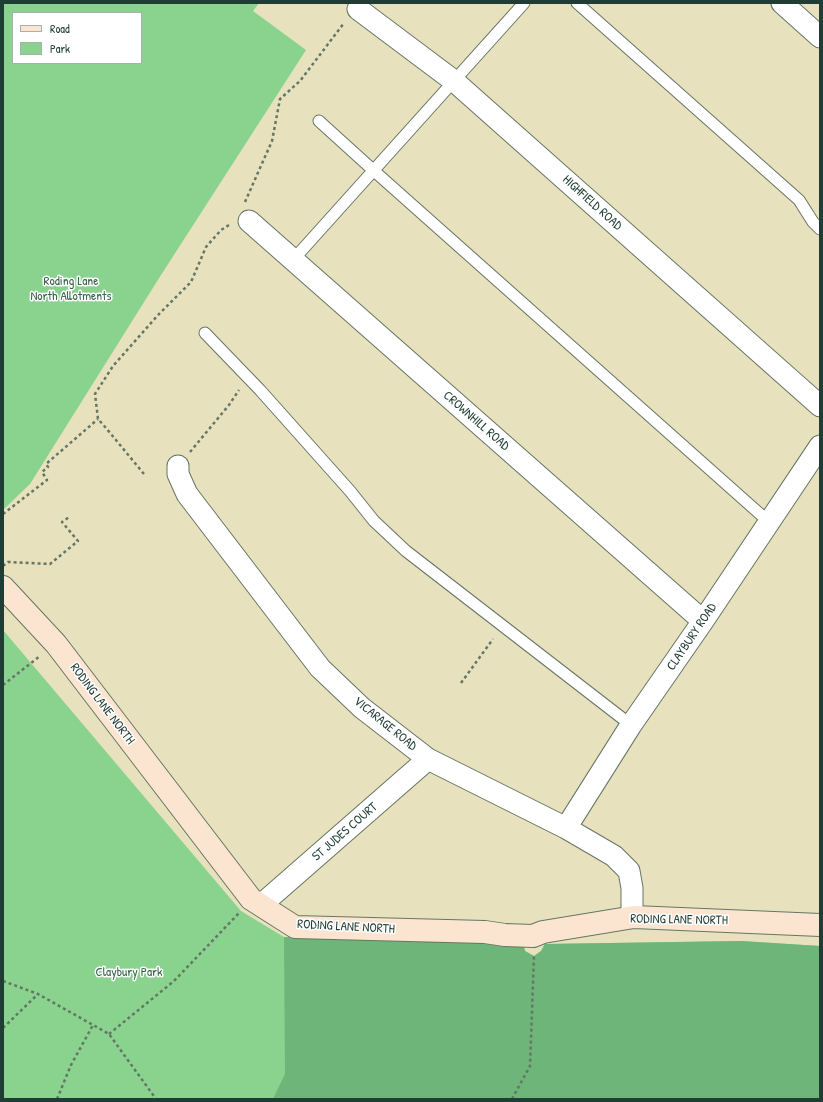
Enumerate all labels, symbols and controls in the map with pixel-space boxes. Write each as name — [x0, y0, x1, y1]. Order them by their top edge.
legend — [12, 12, 142, 64]
text: Road — [50, 20, 70, 37]
text: Park — [50, 40, 70, 57]
street label: HIGHFIELD ROAD — [559, 172, 625, 234]
park label: Roding Lane North Allotments — [30, 274, 112, 305]
street label: CROWNHILL ROAD — [440, 388, 512, 454]
street label: CLAYBURY ROAD — [664, 600, 720, 674]
street label: RODING LANE NORTH — [66, 660, 138, 748]
street label: VICARAGE ROAD — [350, 694, 420, 754]
street label: ST JUDES COURT — [309, 799, 381, 865]
street label: RODING LANE NORTH — [630, 911, 728, 929]
street label: RODING LANE NORTH — [297, 917, 395, 937]
park label: Claybury Park — [96, 965, 162, 981]

